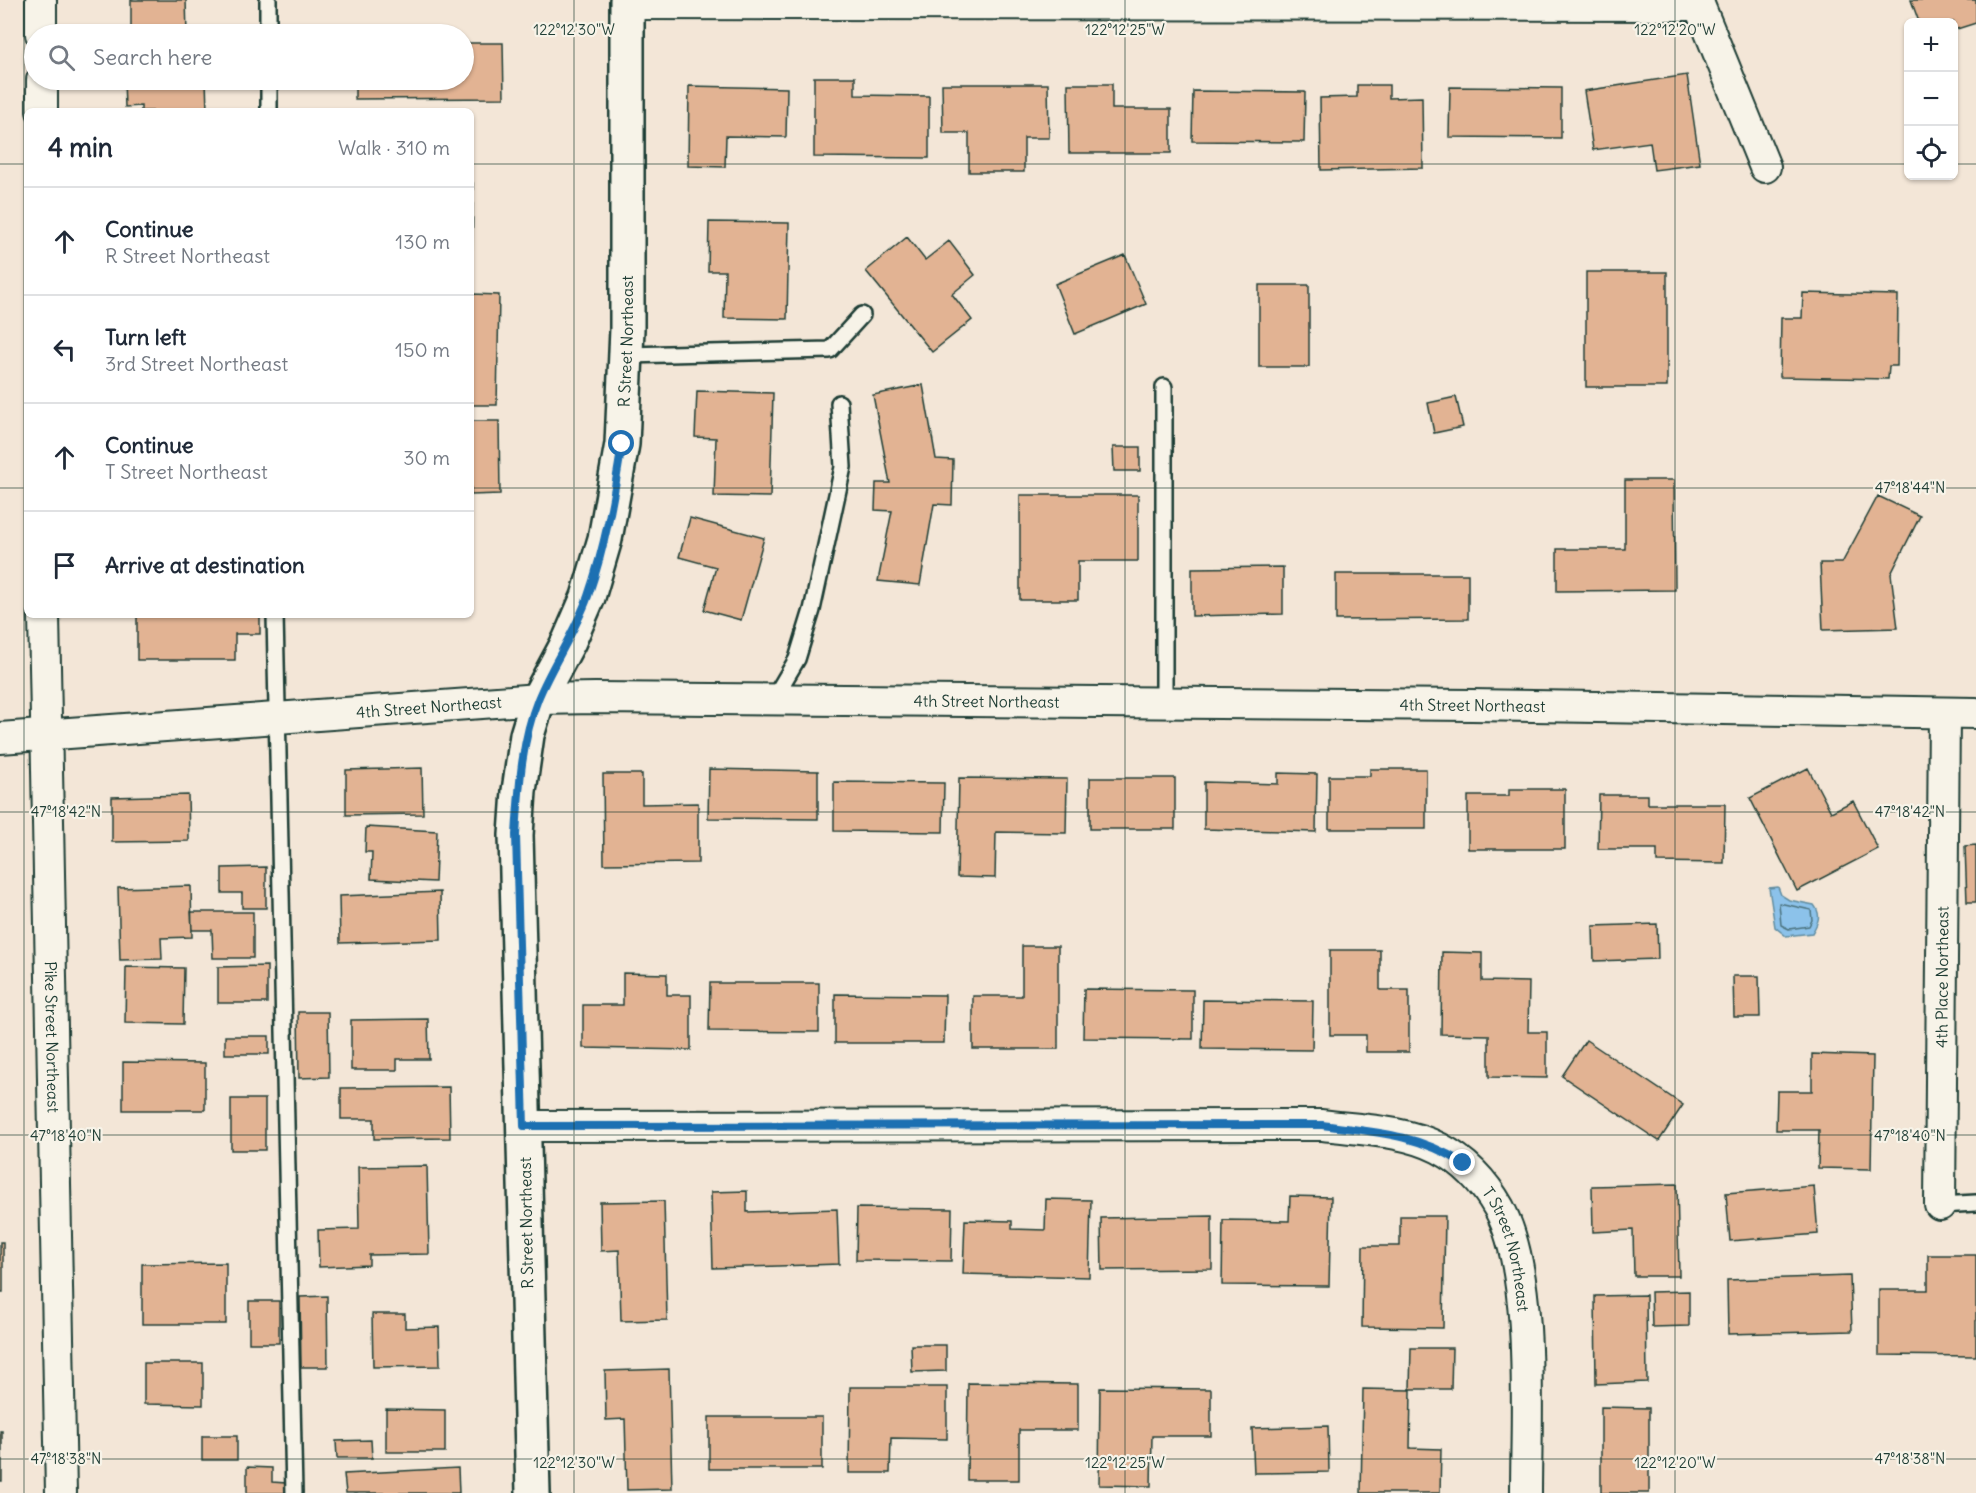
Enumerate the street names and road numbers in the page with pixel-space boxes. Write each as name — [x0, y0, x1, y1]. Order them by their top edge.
street label: R Street Northeast — [614, 275, 637, 408]
street label: 4th Street Northeast — [914, 691, 1060, 712]
street label: 4th Street Northeast — [355, 692, 503, 722]
street label: 4th Street Northeast — [1400, 694, 1546, 716]
street label: 4th Place Northeast — [1931, 905, 1952, 1048]
street label: Pike Street Northeast — [41, 961, 64, 1114]
street label: R Street Northeast — [515, 1156, 537, 1289]
street label: T Street Northeast — [1478, 1183, 1534, 1313]

